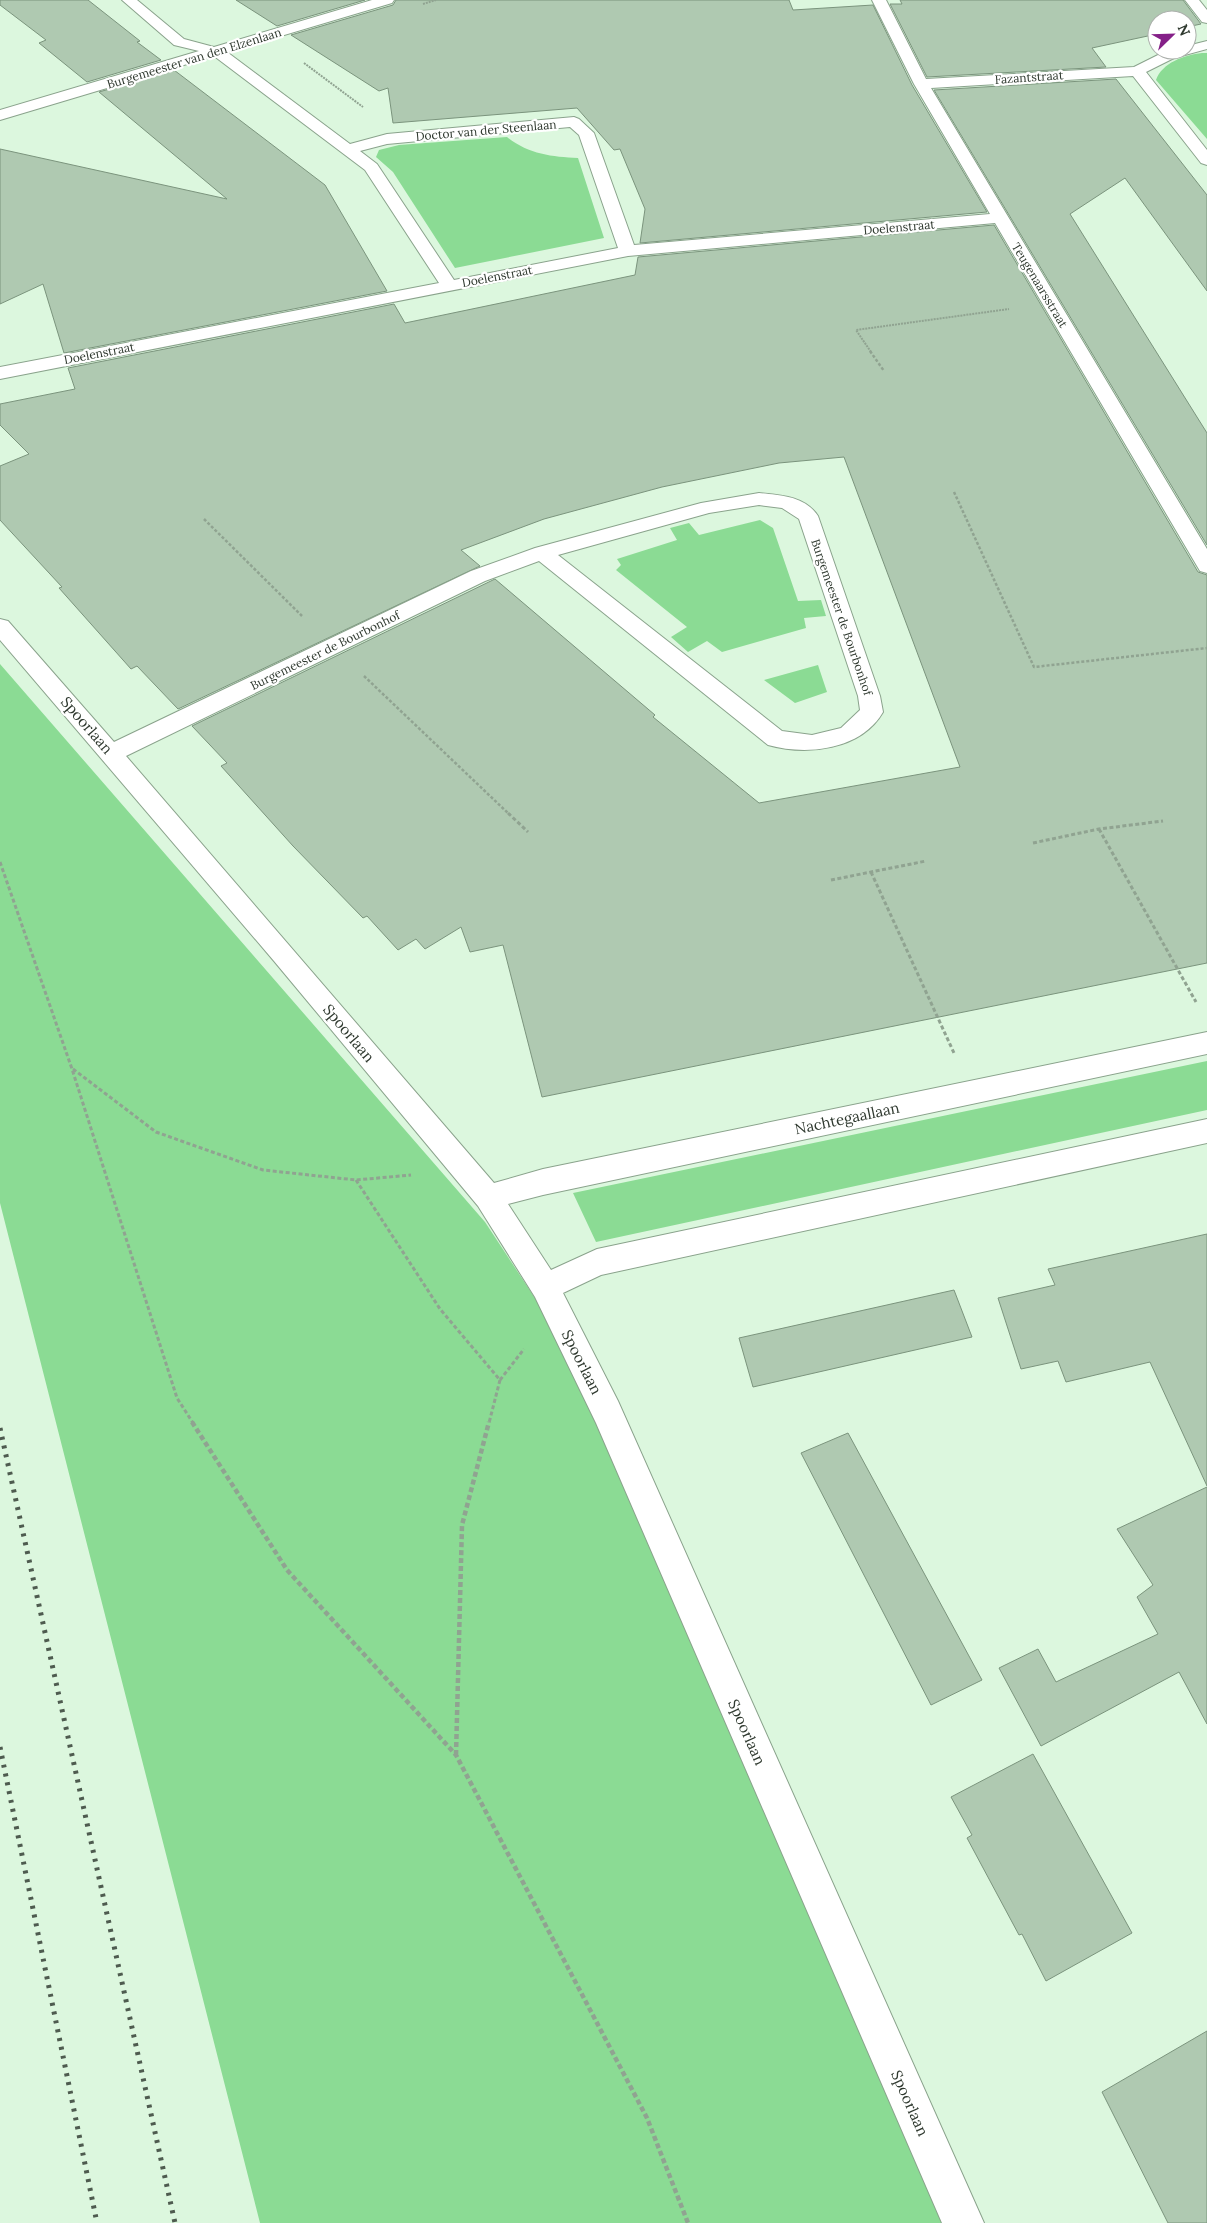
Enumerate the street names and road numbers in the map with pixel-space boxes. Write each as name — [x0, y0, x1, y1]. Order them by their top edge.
street label: Burgemeester van den Elzenlaan — [105, 24, 283, 92]
street label: Fazantstraat — [994, 67, 1064, 87]
street label: Doctor van der Steenlaan — [415, 116, 557, 144]
street label: Doelenstraat — [863, 216, 936, 238]
street label: Teugenaarsstraat — [1009, 240, 1071, 331]
street label: Doelenstraat — [460, 262, 534, 290]
street label: Doelenstraat — [62, 339, 136, 367]
street label: Burgemeester de Bourbonhof — [808, 537, 876, 698]
street label: Burgemeester de Bourbonhof — [248, 607, 403, 693]
street label: Spoorlaan — [57, 692, 117, 758]
street label: Spoorlaan — [319, 1000, 379, 1066]
street label: Nachtegaallaan — [793, 1098, 901, 1138]
street label: Spoorlaan — [558, 1326, 606, 1398]
street label: Spoorlaan — [724, 1696, 770, 1768]
street label: Spoorlaan — [887, 2067, 933, 2139]

